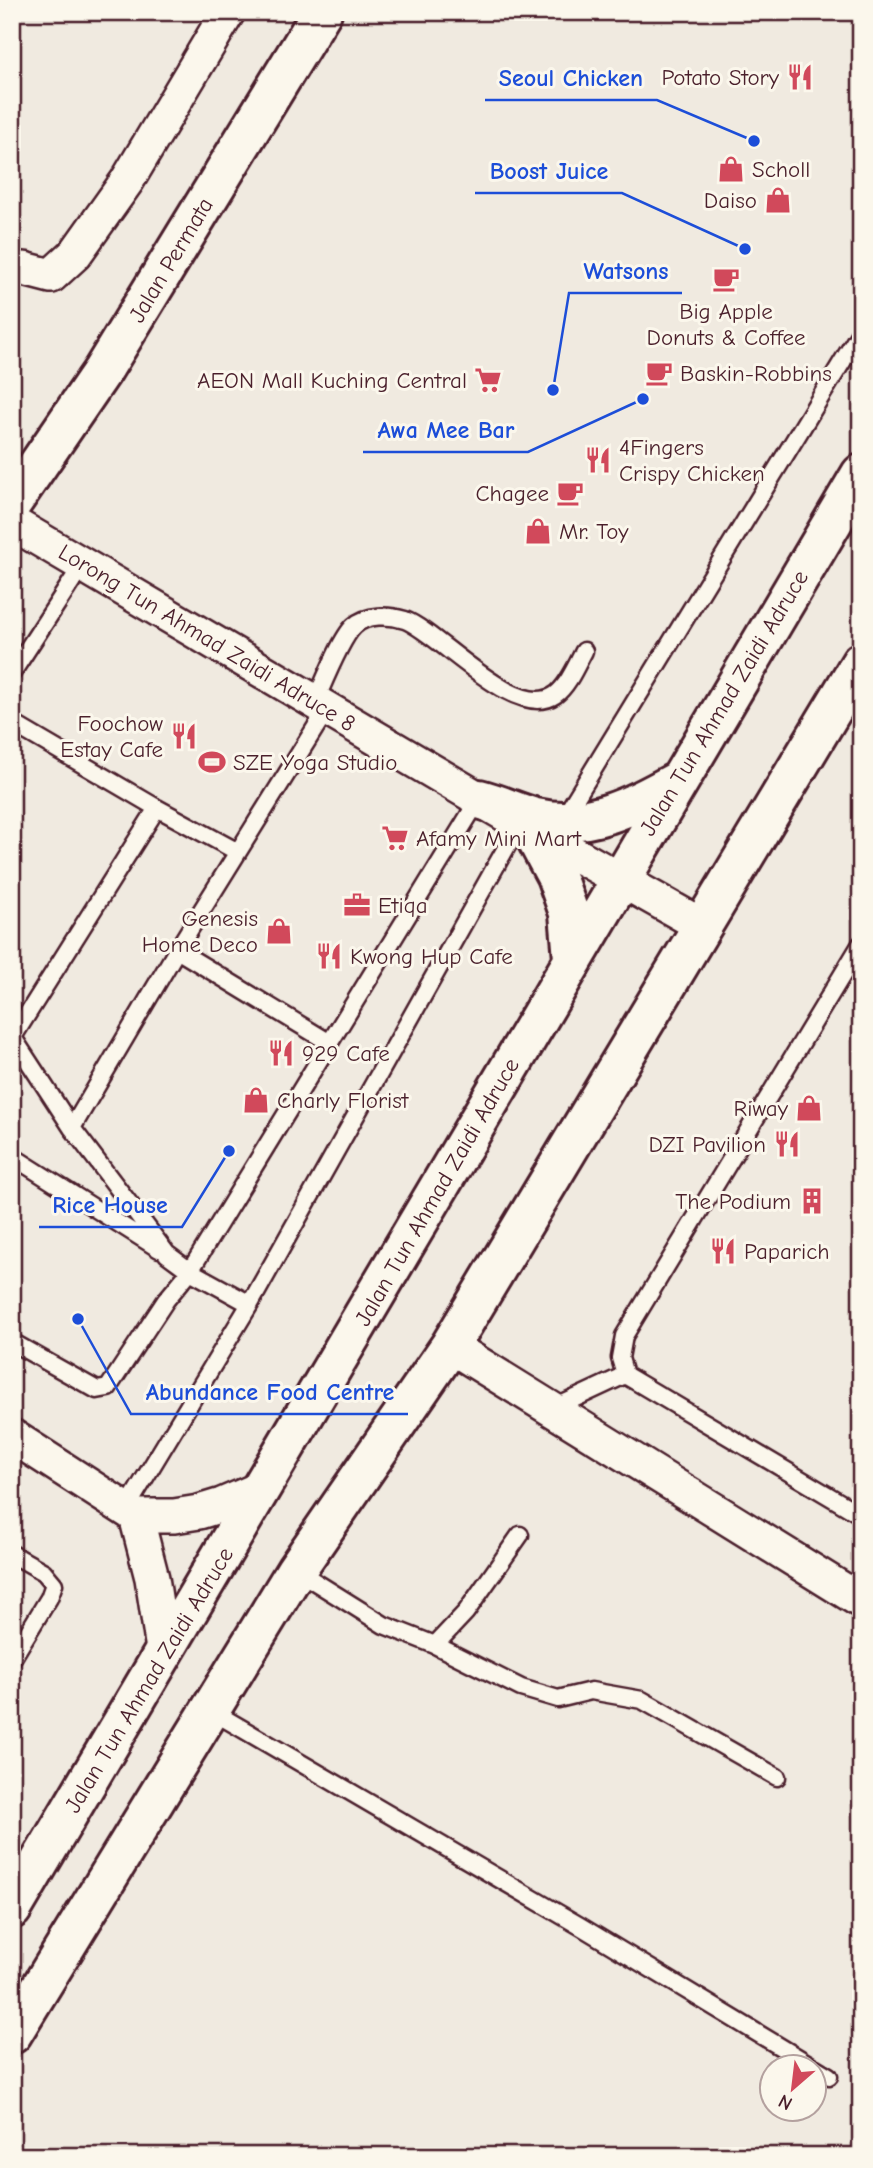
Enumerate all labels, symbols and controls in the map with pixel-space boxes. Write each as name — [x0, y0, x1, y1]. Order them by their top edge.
callout: Seoul Chicken — [485, 55, 657, 100]
restaurant icon: Potato Story — [785, 62, 815, 92]
text: Seoul Chicken — [499, 64, 643, 92]
place label: Potato Story — [661, 64, 780, 91]
callout: Boost Juice — [475, 148, 622, 193]
shop icon: Scholl — [716, 154, 746, 184]
place label: Scholl — [752, 156, 810, 183]
text: Boost Juice — [490, 157, 609, 185]
shop icon: Daiso — [763, 185, 793, 215]
place label: Daiso — [704, 187, 757, 214]
street label: Jalan Permata — [123, 193, 219, 327]
callout: Watsons — [569, 248, 682, 293]
text: Watsons — [583, 257, 669, 285]
cafe icon: Big Apple Donuts & Coffee — [711, 264, 741, 294]
place label: Big Apple Donuts & Coffee — [646, 298, 806, 351]
cafe icon: Baskin-Robbins — [644, 358, 674, 388]
place label: Baskin-Robbins — [680, 360, 832, 387]
supermarket icon: AEON Mall Kuching Central — [473, 365, 503, 395]
place label: AEON Mall Kuching Central — [197, 367, 467, 394]
callout: Awa Mee Bar — [363, 407, 528, 452]
text: Awa Mee Bar — [378, 416, 515, 444]
place label: 4Fingers Crispy Chicken — [619, 434, 765, 487]
restaurant icon: 4Fingers Crispy Chicken — [583, 445, 613, 475]
cafe icon: Chagee — [555, 478, 585, 508]
place label: Chagee — [475, 480, 549, 507]
shop icon: Mr. Toy — [523, 516, 553, 546]
place label: Mr. Toy — [559, 518, 629, 545]
street label: Lorong Tun Ahmad Zaidi Adruce 8 — [54, 538, 360, 738]
street label: Jalan Tun Ahmad Zaidi Adruce — [634, 565, 814, 841]
place label: Foochow Estay Cafe — [60, 710, 163, 763]
restaurant icon: Foochow Estay Cafe — [169, 721, 199, 751]
sports icon: SZE Yoga Studio — [197, 747, 227, 777]
place label: SZE Yoga Studio — [233, 749, 397, 776]
supermarket icon: Afamy Mini Mart — [380, 823, 410, 853]
place label: Afamy Mini Mart — [416, 825, 583, 852]
office icon: Etiqa — [342, 890, 372, 920]
place label: Etiqa — [378, 892, 428, 919]
place label: Genesis Home Deco — [142, 905, 258, 958]
shop icon: Genesis Home Deco — [264, 916, 294, 946]
restaurant icon: Kwong Hup Cafe — [314, 941, 344, 971]
place label: Kwong Hup Cafe — [350, 943, 513, 970]
restaurant icon: 929 Cafe — [266, 1038, 296, 1068]
place label: 929 Cafe — [302, 1040, 390, 1067]
street label: Jalan Tun Ahmad Zaidi Adruce — [349, 1053, 525, 1331]
shop icon: Charly Florist — [241, 1085, 271, 1115]
place label: Charly Florist — [277, 1087, 410, 1114]
shop icon: Riway — [794, 1093, 824, 1123]
place label: Riway — [734, 1095, 789, 1122]
restaurant icon: DZI Pavilion — [772, 1129, 802, 1159]
place label: DZI Pavilion — [649, 1131, 766, 1158]
callout: Rice House — [39, 1182, 182, 1227]
building icon: The Podium — [797, 1186, 827, 1216]
place label: The Podium — [675, 1188, 791, 1215]
text: Rice House — [52, 1191, 168, 1219]
restaurant icon: Paparich — [708, 1236, 738, 1266]
place label: Paparich — [744, 1238, 830, 1265]
callout: Abundance Food Centre — [131, 1369, 408, 1414]
text: Abundance Food Centre — [146, 1378, 394, 1406]
street label: Jalan Tun Ahmad Zaidi Adruce — [59, 1542, 239, 1818]
north arrow — [758, 2052, 828, 2122]
text: N — [775, 2090, 796, 2115]

